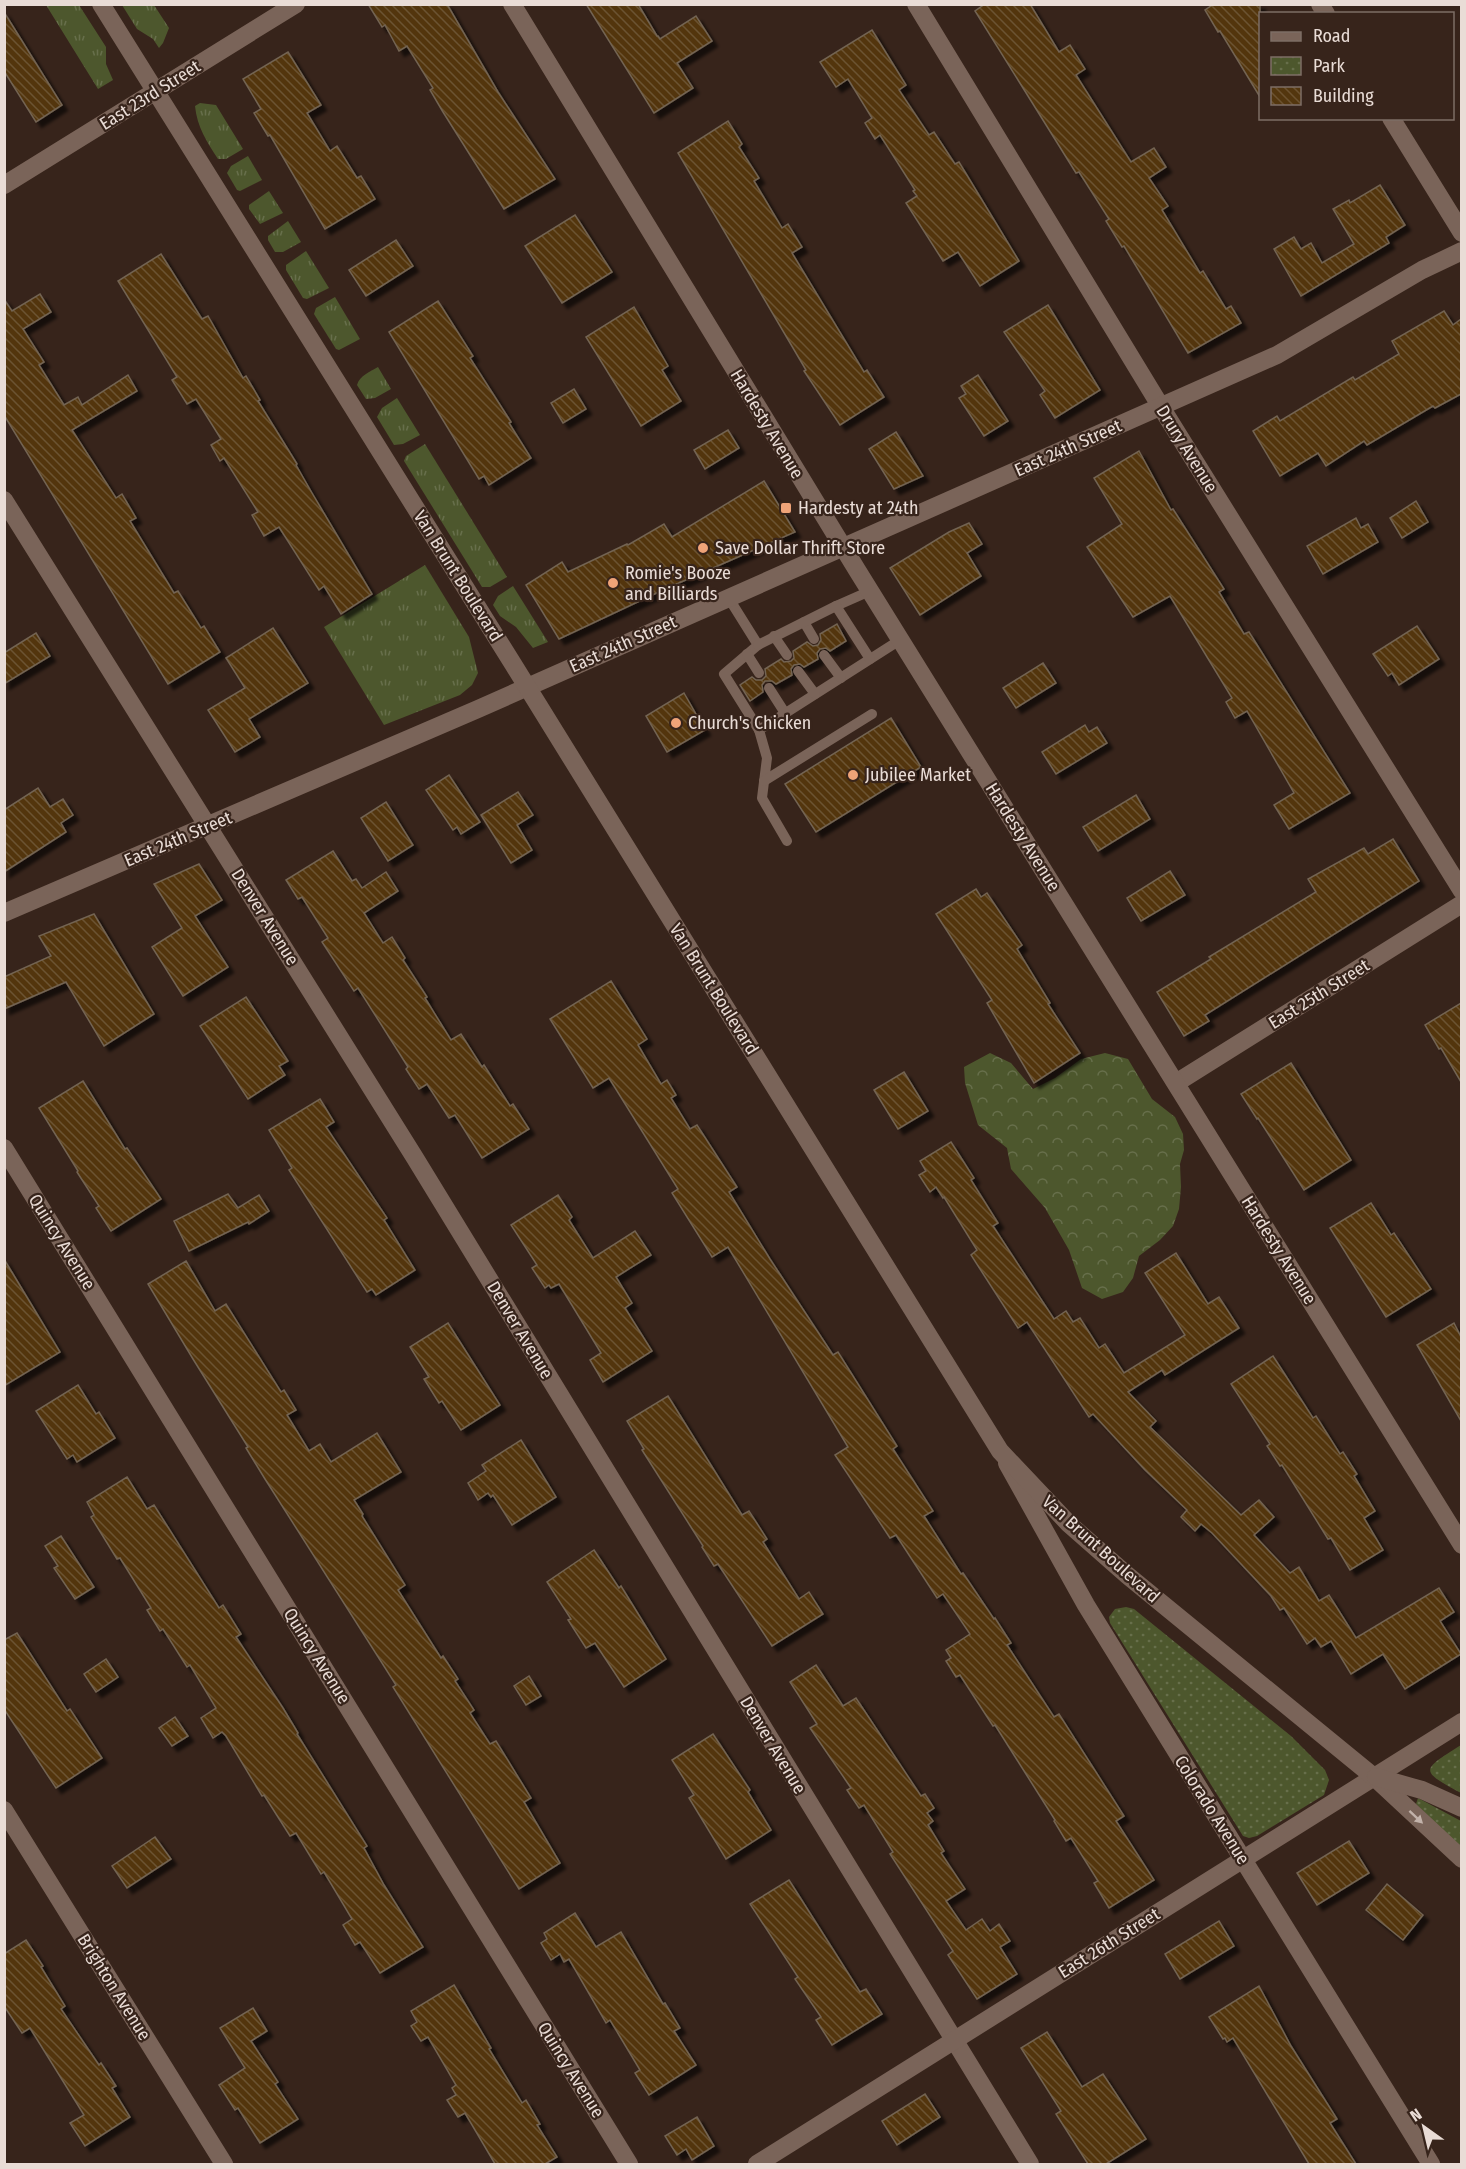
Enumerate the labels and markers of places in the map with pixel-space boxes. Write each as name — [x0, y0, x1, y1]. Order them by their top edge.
place label: Hardesty at 24th — [798, 497, 918, 519]
marker: Hardesty at 24th — [779, 501, 793, 515]
place label: Save Dollar Thrift Store — [715, 537, 885, 559]
marker: Save Dollar Thrift Store — [696, 541, 710, 555]
place label: Romie's Booze and Billiards — [625, 562, 731, 605]
marker: Romie's Booze and Billiards — [606, 576, 620, 590]
place label: Church's Chicken — [688, 712, 811, 734]
marker: Church's Chicken — [669, 716, 683, 730]
place label: Jubilee Market — [865, 764, 971, 786]
marker: Jubilee Market — [846, 768, 860, 782]

